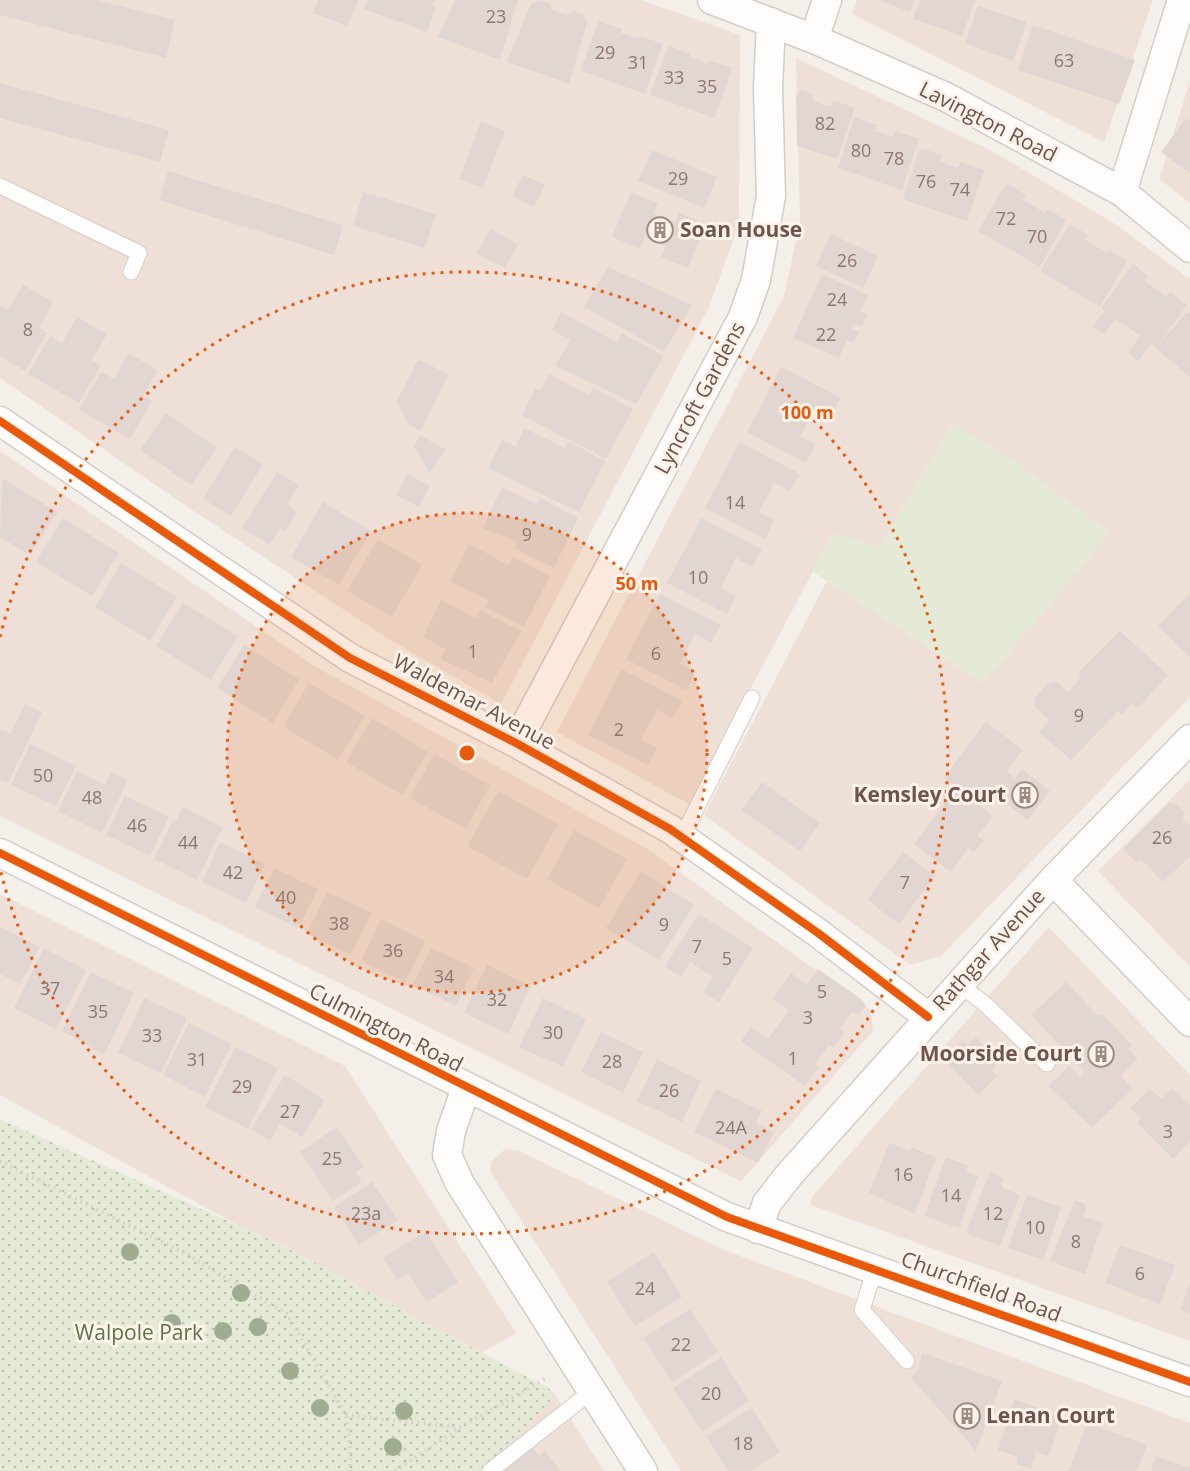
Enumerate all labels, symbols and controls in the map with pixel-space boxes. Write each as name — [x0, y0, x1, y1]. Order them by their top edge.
house number: 23 — [486, 4, 506, 28]
house number: 29 — [595, 40, 615, 64]
house number: 63 — [1054, 48, 1074, 72]
house number: 31 — [628, 50, 648, 74]
house number: 33 — [664, 65, 684, 89]
house number: 35 — [697, 74, 717, 98]
street label: Lavington Road — [915, 74, 1062, 168]
house number: 82 — [815, 111, 835, 135]
house number: 80 — [851, 138, 871, 162]
house number: 78 — [884, 146, 904, 170]
house number: 29 — [668, 166, 688, 190]
house number: 76 — [916, 169, 936, 193]
house number: 74 — [950, 177, 970, 201]
house number: 72 — [996, 206, 1016, 230]
building icon: Soan House — [645, 215, 675, 245]
place label: Soan House — [680, 215, 802, 243]
house number: 70 — [1027, 224, 1047, 248]
house number: 26 — [837, 248, 857, 272]
house number: 24 — [827, 287, 847, 311]
street label: Lyncroft Gardens — [647, 316, 751, 479]
house number: 8 — [23, 317, 33, 341]
house number: 22 — [816, 322, 836, 346]
text: 100 m — [780, 400, 834, 424]
house number: 14 — [725, 490, 745, 514]
house number: 9 — [522, 522, 532, 546]
house number: 10 — [688, 565, 708, 589]
text: 50 m — [616, 571, 658, 595]
house number: 1 — [468, 639, 478, 663]
house number: 6 — [651, 641, 661, 665]
street label: Waldemar Avenue — [389, 647, 560, 756]
house number: 9 — [1074, 703, 1084, 727]
house number: 2 — [614, 717, 624, 741]
centre of rings — [457, 743, 477, 763]
house number: 50 — [33, 763, 53, 787]
place label: Kemsley Court — [854, 780, 1006, 808]
building icon: Kemsley Court — [1010, 780, 1040, 810]
house number: 48 — [82, 785, 102, 809]
house number: 46 — [127, 813, 147, 837]
house number: 26 — [1152, 825, 1172, 849]
house number: 44 — [178, 830, 198, 854]
house number: 42 — [223, 860, 243, 884]
house number: 7 — [900, 870, 910, 894]
street label: Rathgar Avenue — [926, 882, 1051, 1016]
house number: 40 — [276, 885, 296, 909]
house number: 38 — [329, 911, 349, 935]
house number: 9 — [659, 912, 669, 936]
house number: 7 — [692, 934, 702, 958]
house number: 36 — [383, 938, 403, 962]
house number: 5 — [722, 946, 732, 970]
house number: 34 — [434, 964, 454, 988]
house number: 37 — [40, 976, 60, 1000]
street label: Culmington Road — [305, 976, 468, 1078]
house number: 5 — [817, 979, 827, 1003]
house number: 32 — [487, 987, 507, 1011]
house number: 35 — [88, 999, 108, 1023]
house number: 3 — [803, 1005, 813, 1029]
house number: 30 — [543, 1020, 563, 1044]
house number: 33 — [142, 1023, 162, 1047]
place label: Moorside Court — [920, 1039, 1082, 1067]
building icon: Moorside Court — [1086, 1039, 1116, 1069]
house number: 1 — [788, 1046, 798, 1070]
house number: 31 — [187, 1047, 207, 1071]
house number: 28 — [602, 1049, 622, 1073]
house number: 29 — [232, 1074, 252, 1098]
house number: 26 — [659, 1078, 679, 1102]
house number: 27 — [280, 1099, 300, 1123]
house number: 24A — [715, 1115, 748, 1139]
house number: 3 — [1163, 1119, 1173, 1143]
house number: 25 — [322, 1146, 342, 1170]
house number: 16 — [893, 1162, 913, 1186]
house number: 14 — [941, 1183, 961, 1207]
house number: 23a — [351, 1201, 381, 1225]
house number: 12 — [983, 1201, 1003, 1225]
house number: 10 — [1025, 1215, 1045, 1239]
house number: 8 — [1071, 1229, 1081, 1253]
street label: Churchfield Road — [897, 1244, 1065, 1328]
house number: 6 — [1135, 1261, 1145, 1285]
house number: 24 — [635, 1276, 655, 1300]
park label: Walpole Park — [75, 1318, 203, 1346]
house number: 22 — [671, 1332, 691, 1356]
house number: 20 — [701, 1381, 721, 1405]
building icon: Lenan Court — [952, 1401, 982, 1431]
place label: Lenan Court — [986, 1401, 1115, 1429]
house number: 18 — [733, 1431, 753, 1455]

